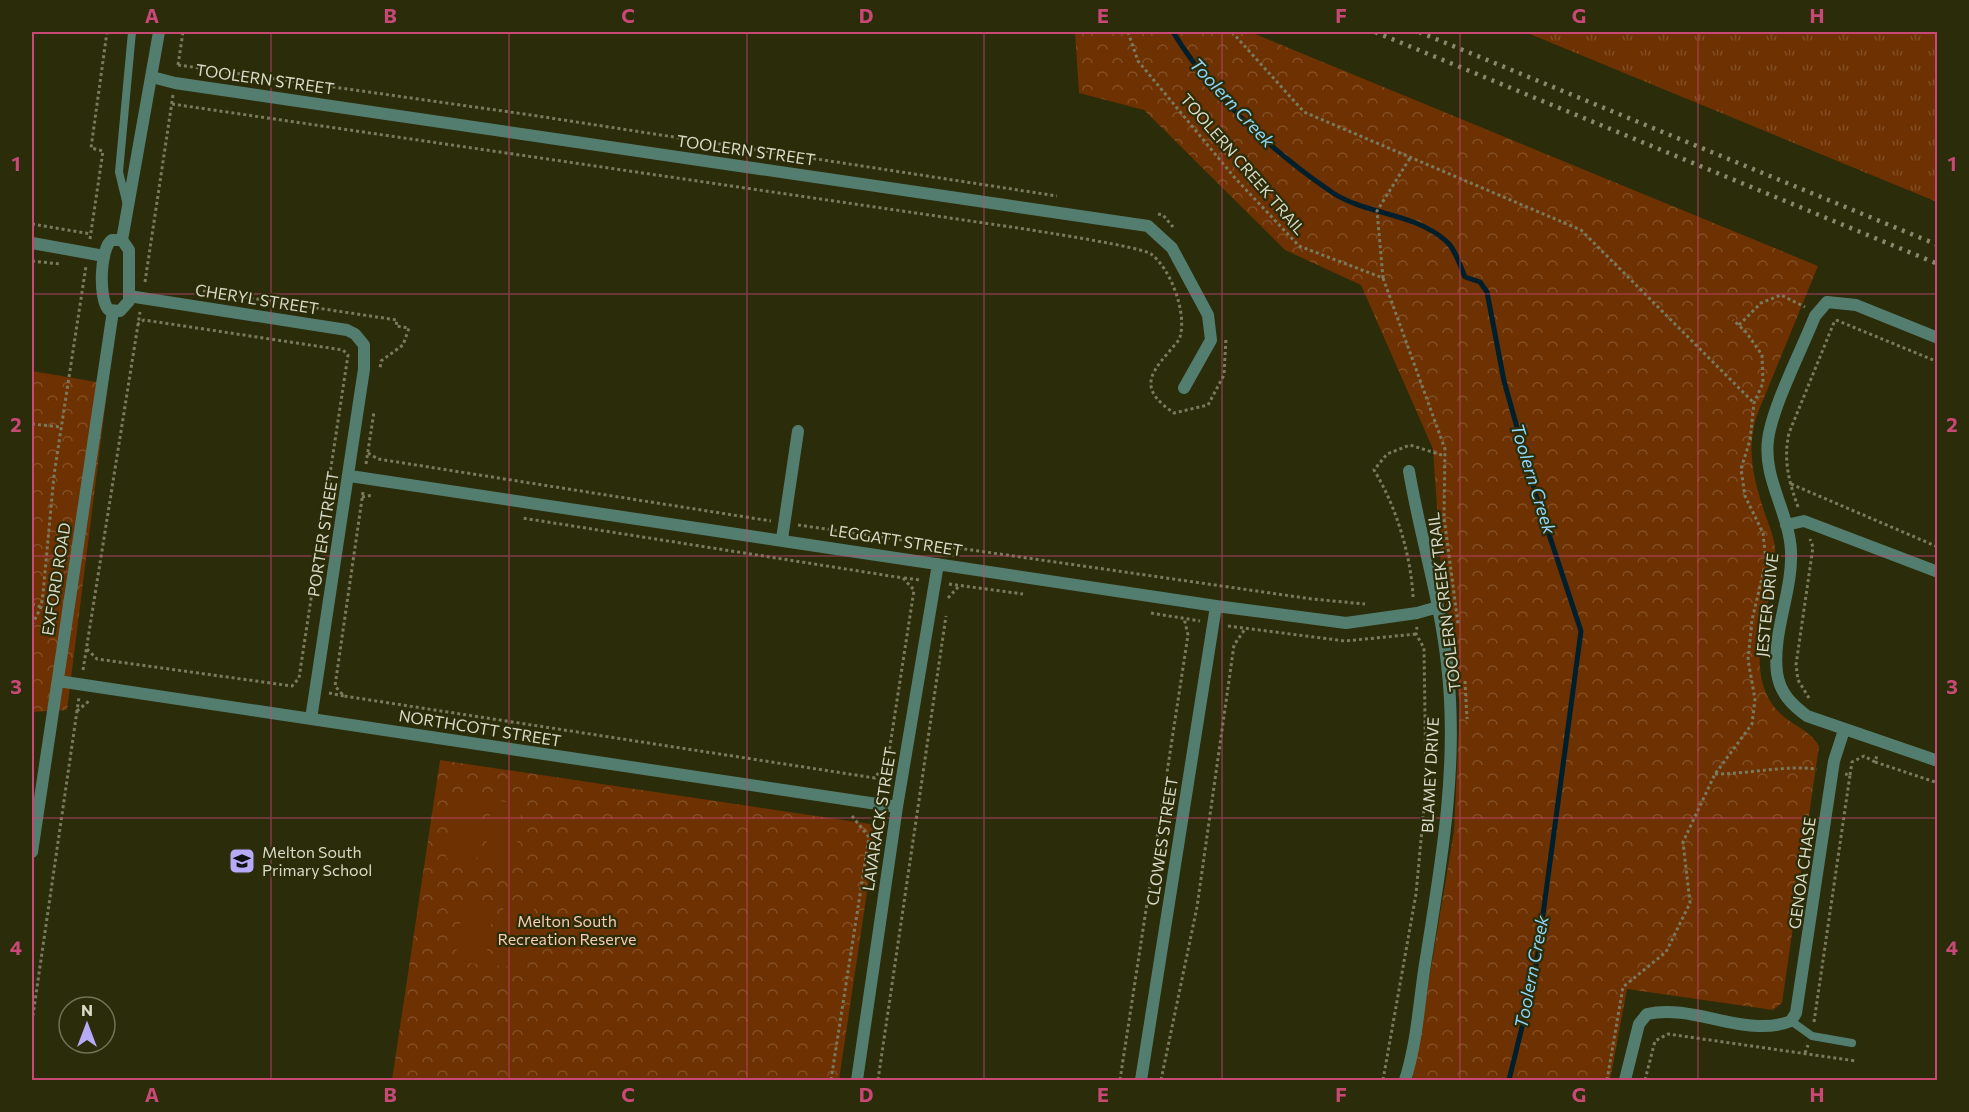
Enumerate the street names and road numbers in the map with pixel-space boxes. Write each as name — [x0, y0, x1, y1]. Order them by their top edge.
street label: TOOLERN STREET — [195, 59, 336, 98]
street label: TOOLERN CREEK TRAIL — [1177, 89, 1310, 238]
street label: TOOLERN STREET — [676, 130, 817, 169]
street label: CHERYL STREET — [194, 279, 320, 318]
street label: PORTER STREET — [303, 470, 342, 598]
street label: TOOLERN CREEK TRAIL — [1423, 511, 1464, 693]
street label: LEGGATT STREET — [828, 520, 964, 559]
street label: EXFORD ROAD — [37, 521, 74, 637]
street label: JESTER DRIVE — [1752, 552, 1781, 658]
street label: NORTHCOTT STREET — [397, 705, 563, 750]
street label: BLAMEY DRIVE — [1417, 716, 1442, 834]
street label: LAVARACK STREET — [858, 746, 899, 892]
street label: CLOWES STREET — [1142, 775, 1181, 907]
street label: GENOA CHASE — [1784, 816, 1819, 930]

